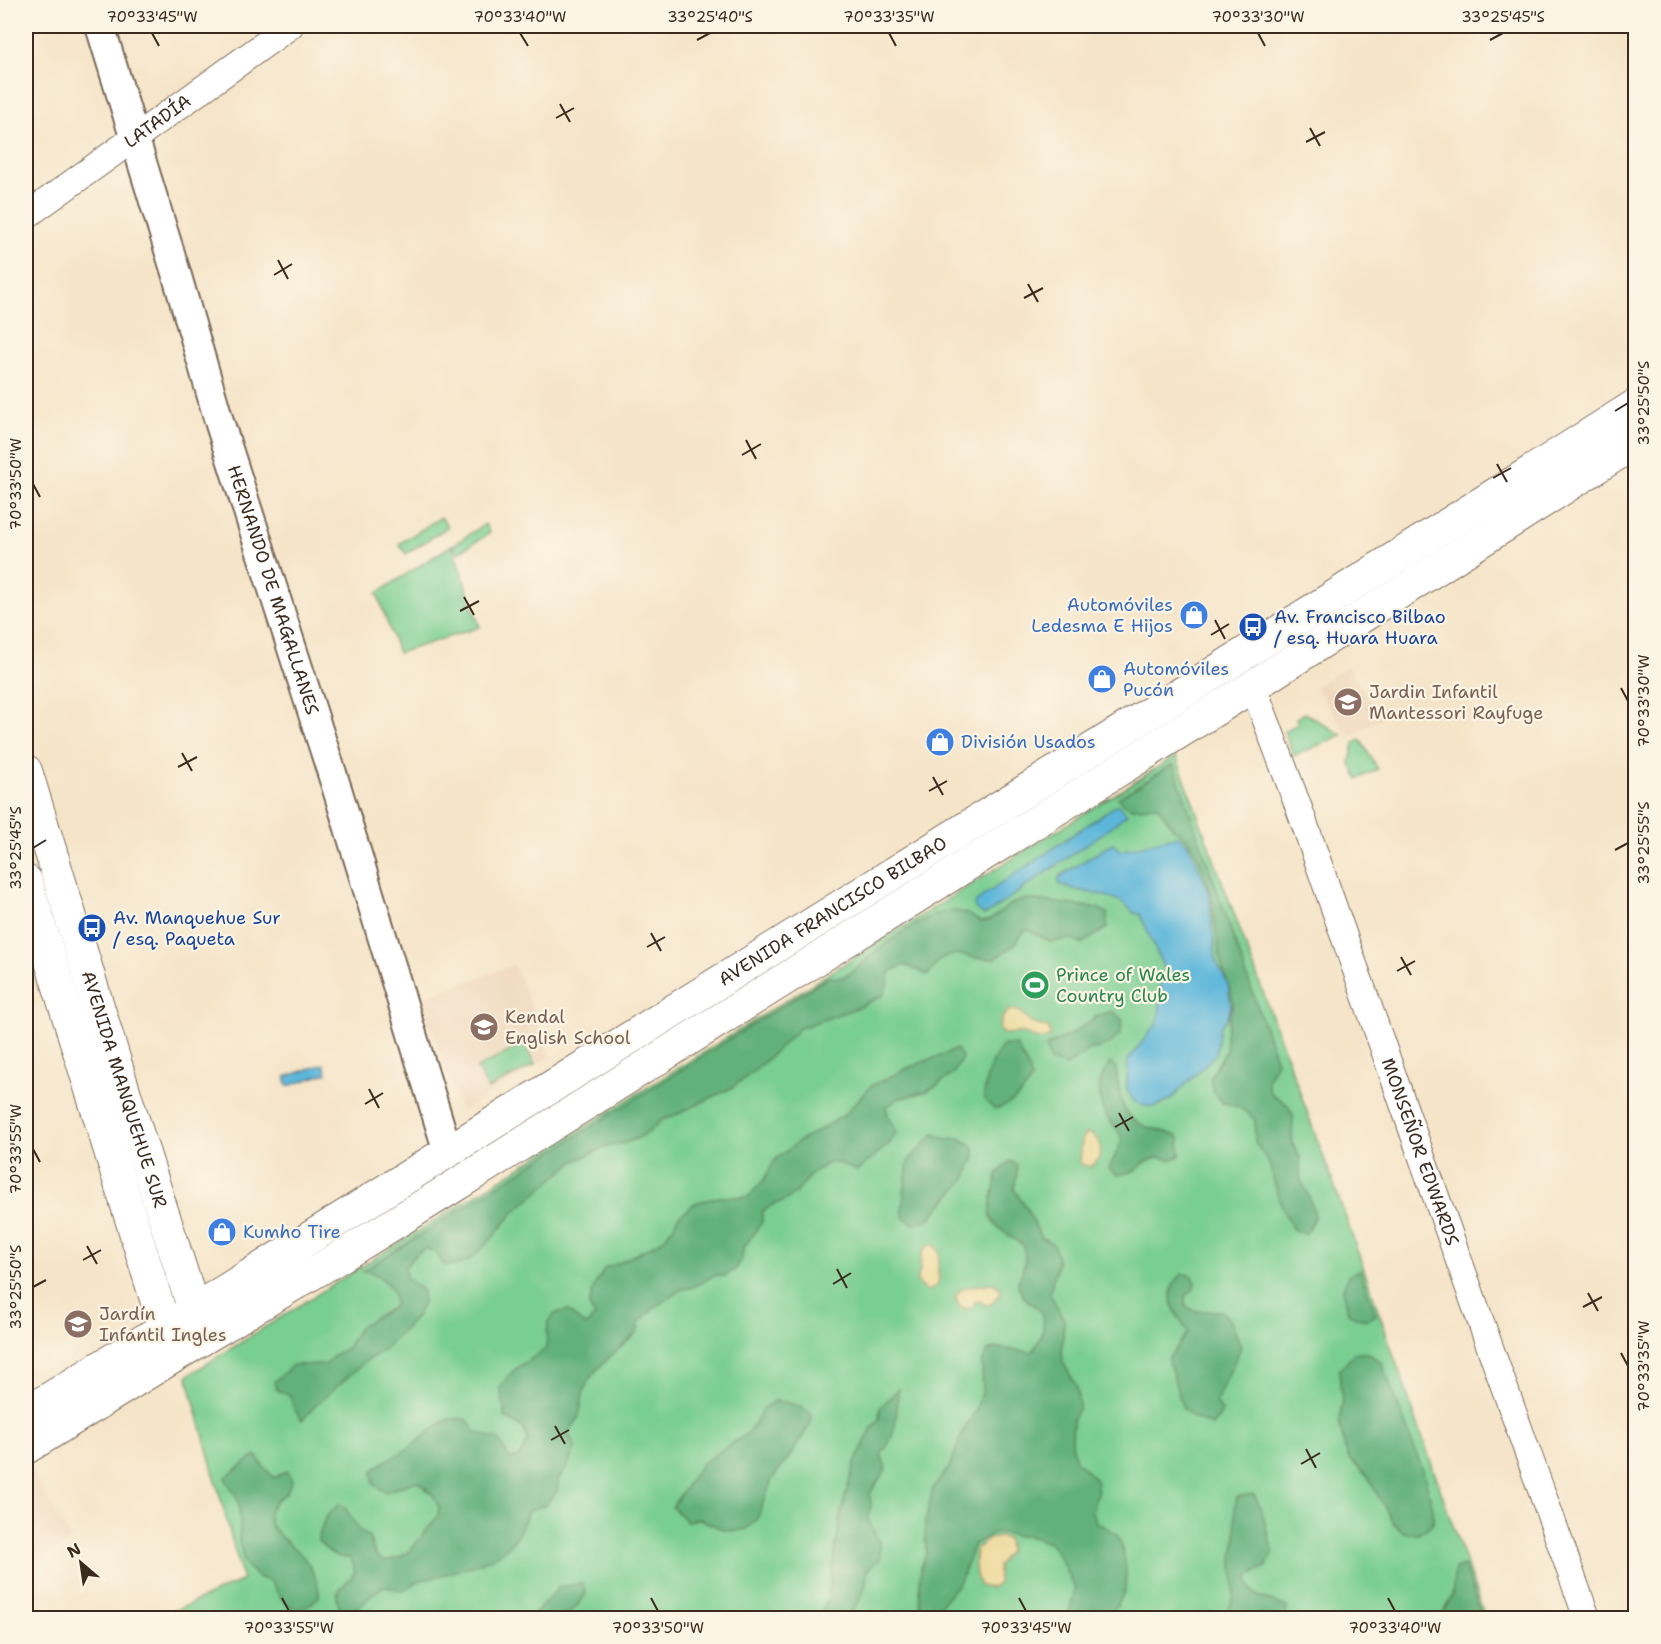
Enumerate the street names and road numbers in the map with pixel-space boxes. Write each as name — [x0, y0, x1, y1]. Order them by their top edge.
street label: LATADÍA — [119, 89, 196, 154]
street label: HERNANDO DE MAGALLANES — [222, 462, 325, 718]
street label: AVENIDA FRANCISCO BILBAO — [714, 831, 951, 992]
street label: AVENIDA MANQUEHUE SUR — [76, 968, 172, 1211]
street label: MONSEÑOR EDWARDS — [1376, 1055, 1465, 1249]

